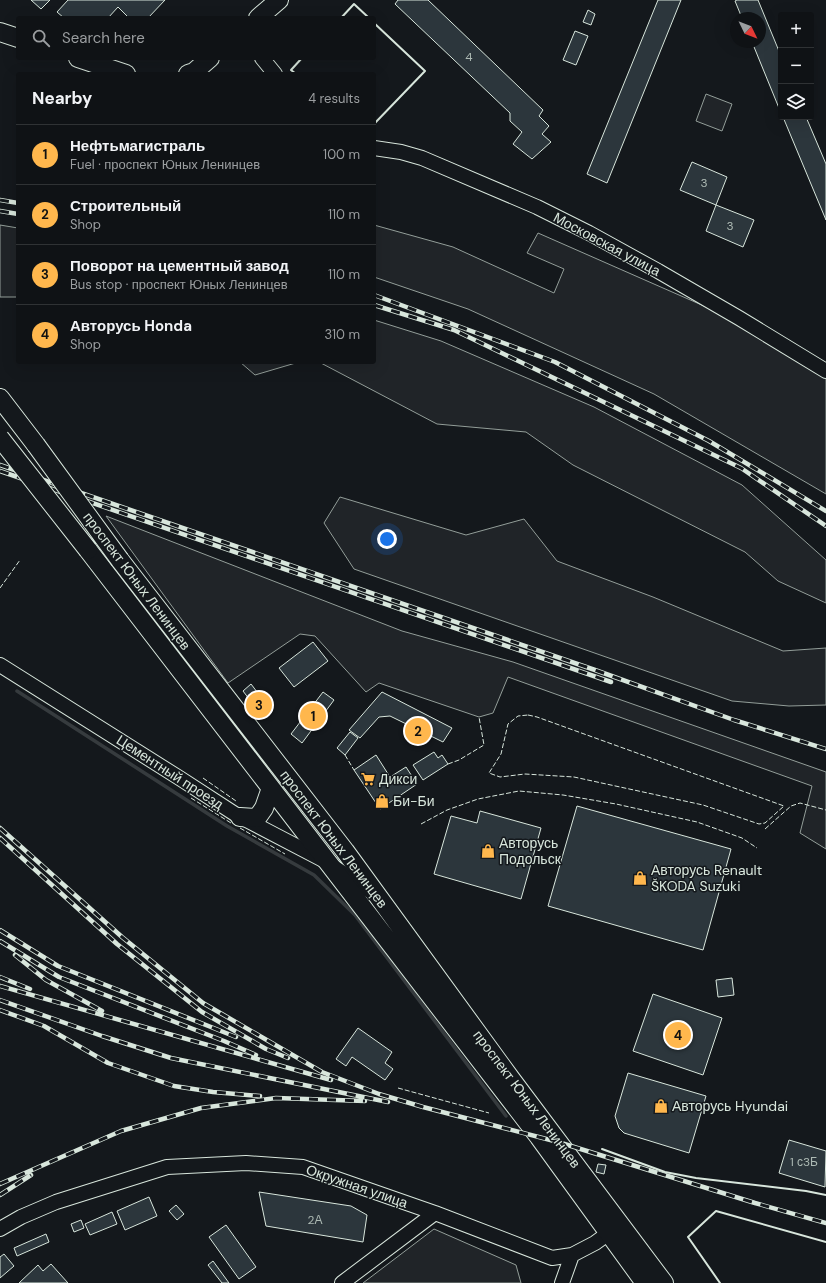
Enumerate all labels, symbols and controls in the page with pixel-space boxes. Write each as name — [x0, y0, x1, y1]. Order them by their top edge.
north arrow — [730, 12, 766, 48]
map controls — [778, 12, 814, 120]
button: + — [778, 12, 814, 48]
search box — [16, 16, 376, 60]
icon: search — [30, 27, 52, 49]
text: Search here — [62, 28, 145, 48]
button: − — [778, 48, 814, 84]
house number: 4 — [465, 49, 473, 65]
button: layers — [778, 84, 814, 120]
text: Nearby — [32, 87, 92, 109]
text: 4 results — [308, 90, 360, 107]
text: Нефтьмагистраль — [70, 136, 205, 156]
text: 1 — [43, 146, 47, 163]
text: 100 m — [323, 146, 360, 163]
text: Fuel · проспект Юных Ленинцев — [70, 156, 260, 173]
house number: 3 — [700, 175, 708, 191]
text: Строительный — [70, 196, 181, 216]
text: 2 — [41, 206, 49, 223]
text: 110 m — [328, 206, 360, 223]
street label: Московская улица — [550, 208, 664, 280]
text: Shop — [70, 216, 101, 233]
house number: 3 — [726, 218, 734, 234]
text: Поворот на цементный завод — [70, 256, 289, 276]
text: 3 — [41, 266, 49, 283]
text: 110 m — [328, 266, 360, 283]
text: Bus stop · проспект Юных Ленинцев — [70, 276, 288, 293]
text: Авторусь Honda — [70, 316, 192, 336]
text: 4 — [41, 326, 49, 343]
text: 310 m — [325, 326, 360, 343]
text: Shop — [70, 336, 101, 353]
street label: проспект Юных Ленинцев — [79, 509, 195, 653]
your location — [377, 529, 397, 549]
pin: 3 — [246, 690, 272, 720]
pin: 1 — [300, 701, 326, 731]
pin: 2 — [405, 716, 431, 746]
street label: Цементный проезд — [113, 731, 227, 813]
street label: проспект Юных Ленинцев — [276, 767, 392, 911]
place label: Дикси — [379, 770, 417, 788]
supermarket icon: Дикси — [360, 771, 376, 787]
place label: Би-Би — [393, 792, 435, 810]
shop icon: Би-Би — [374, 793, 390, 809]
place label: Авторусь Подольск — [499, 834, 562, 868]
shop icon: Авторусь Подольск — [480, 843, 496, 859]
place label: Авторусь Renault ŠKODA Suzuki — [651, 861, 762, 895]
shop icon: Авторусь Renault ŠKODA Suzuki — [632, 870, 648, 886]
pin: 4 — [665, 1020, 691, 1050]
street label: проспект Юных Ленинцев — [469, 1027, 585, 1171]
place label: Авторусь Hyundai — [672, 1097, 788, 1115]
shop icon: Авторусь Hyundai — [653, 1098, 669, 1114]
house number: 1 с3Б — [790, 1154, 818, 1170]
street label: Окружная улица — [304, 1160, 410, 1212]
house number: 2А — [308, 1212, 322, 1228]

